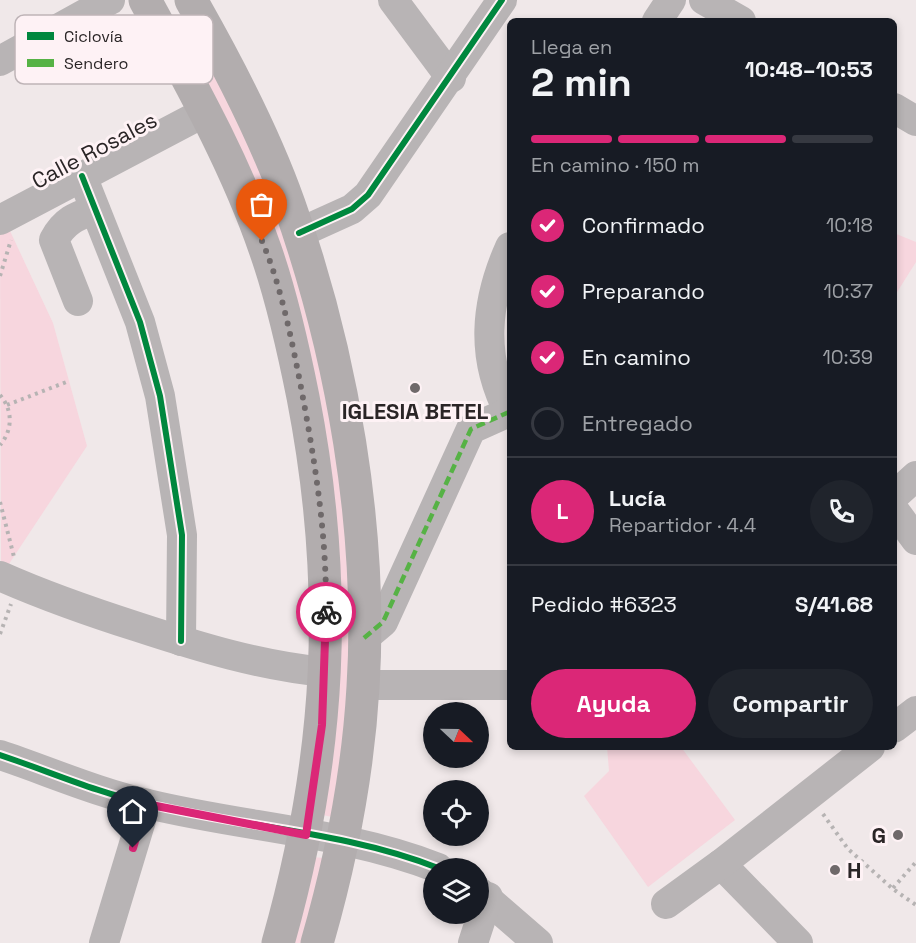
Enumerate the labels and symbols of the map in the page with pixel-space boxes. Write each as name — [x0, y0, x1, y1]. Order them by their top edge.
legend — [15, 15, 213, 84]
text: Ciclovía — [64, 26, 123, 47]
text: Sendero — [64, 53, 129, 74]
street label: Calle Rosales — [27, 105, 161, 195]
pin — [236, 179, 287, 241]
marker: IGLESIA BETEL — [408, 381, 422, 395]
place label: IGLESIA BETEL — [342, 397, 488, 425]
courier — [296, 582, 356, 642]
north arrow — [423, 702, 489, 768]
pin — [107, 786, 158, 848]
place label: G — [871, 821, 886, 849]
marker: G — [891, 828, 905, 842]
place label: H — [847, 856, 861, 884]
marker: H — [828, 863, 842, 877]

